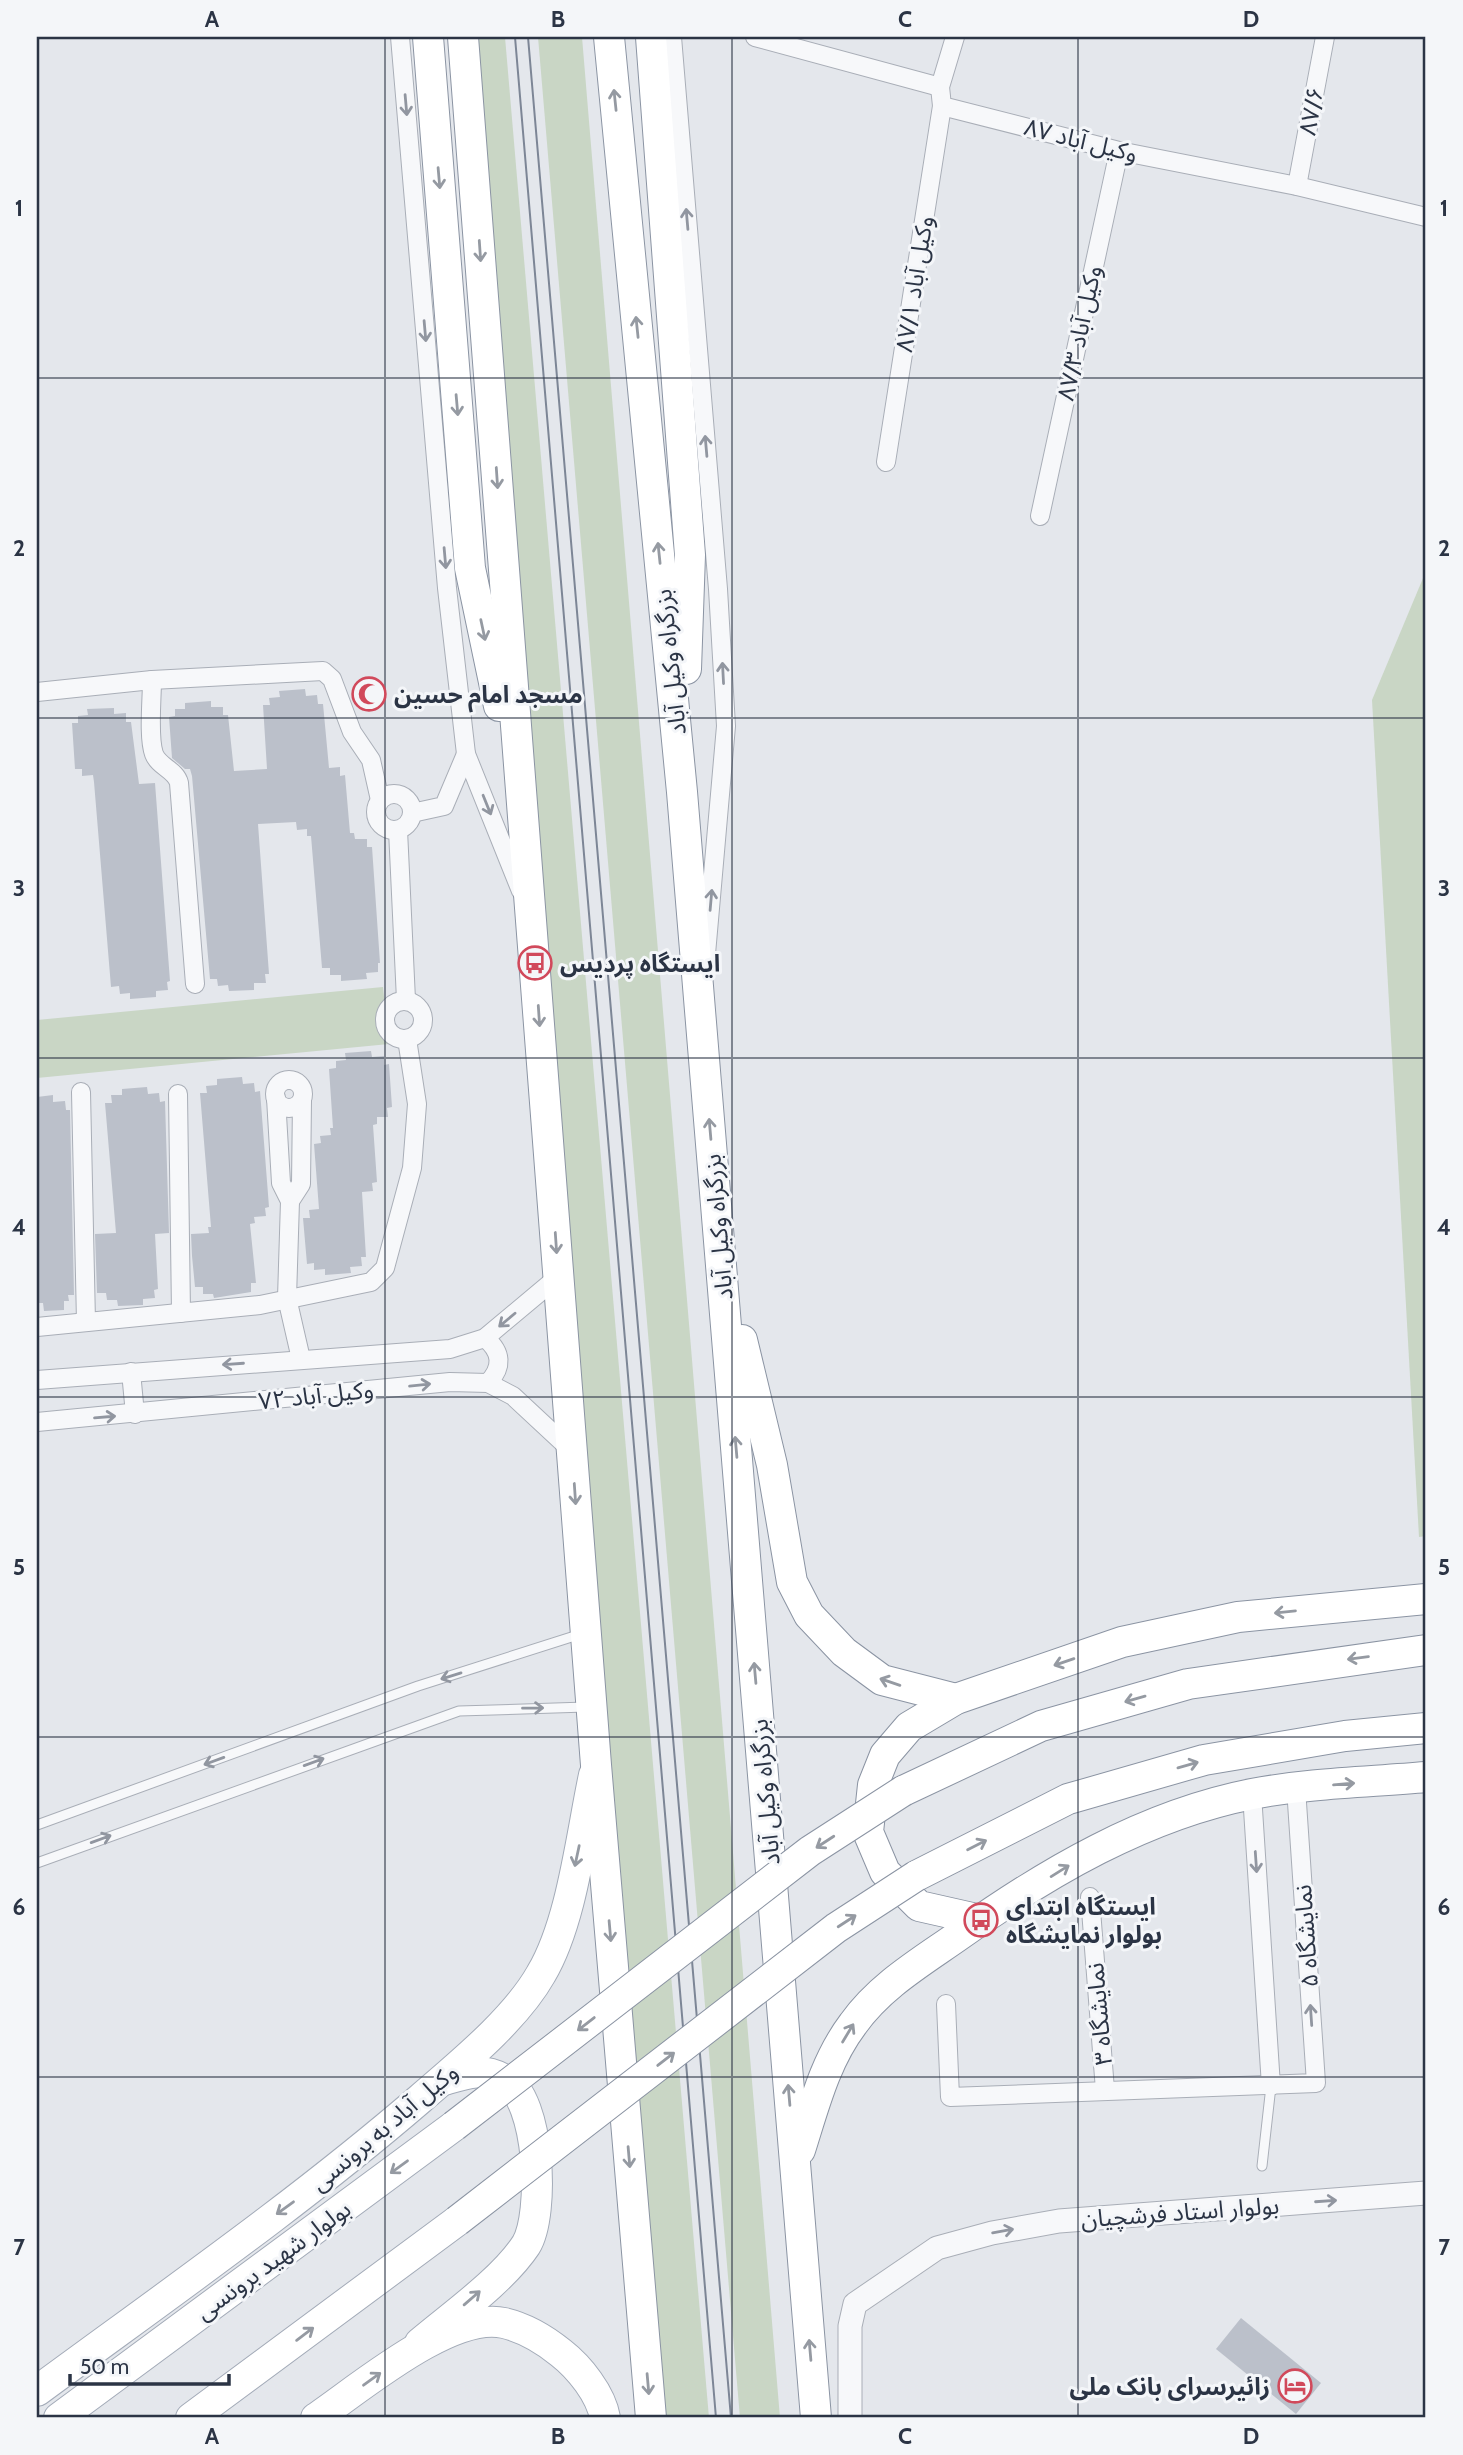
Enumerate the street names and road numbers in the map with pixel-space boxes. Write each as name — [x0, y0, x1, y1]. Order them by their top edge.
street label: ۸۷/۶ — [1292, 84, 1330, 138]
street label: وکیل آباد ۸۷ — [1021, 112, 1141, 168]
street label: وکیل آباد ۸۷/۱ — [889, 214, 939, 354]
street label: وکیل آباد ۸۷/۳ — [1051, 263, 1107, 403]
street label: بزرگراه وکیل آباد — [648, 588, 692, 736]
street label: بزرگراه وکیل آباد — [697, 1153, 739, 1301]
street label: ۷۲ وکیل آباد — [257, 1375, 375, 1415]
street label: بزرگراه وکیل آباد — [744, 1718, 786, 1866]
street label: نمایشگاه ۵ — [1288, 1884, 1324, 1988]
street label: نمایشگاه ۳ — [1080, 1961, 1118, 2067]
street label: وکیل آباد به برونسی — [305, 2057, 463, 2197]
street label: بولوار استاد فرشچیان — [1080, 2191, 1280, 2234]
street label: بولوار شهید برونسی — [190, 2194, 356, 2326]

